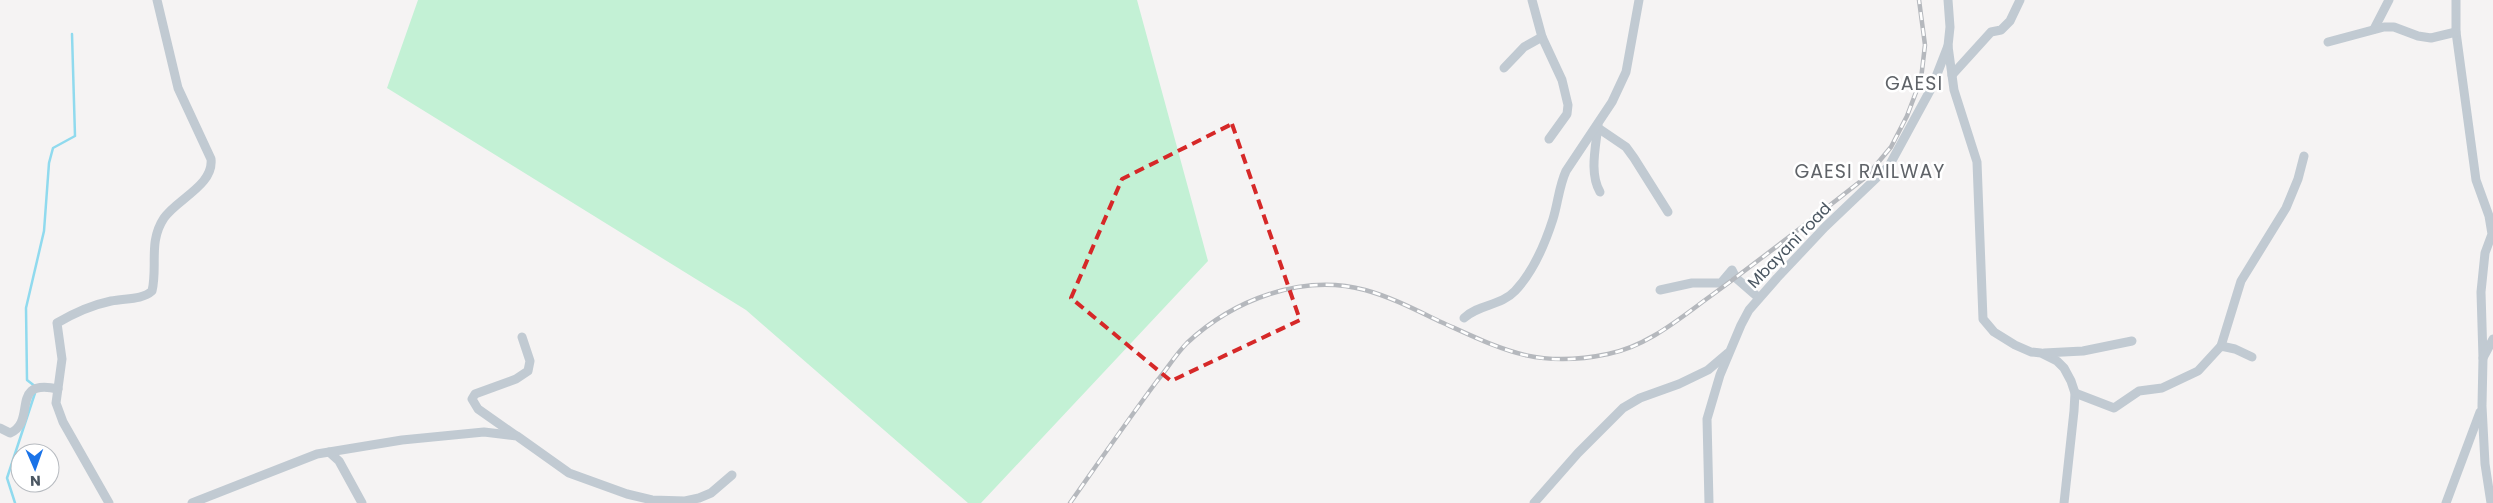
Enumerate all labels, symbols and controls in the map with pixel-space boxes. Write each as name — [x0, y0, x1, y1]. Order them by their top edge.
district label: GAESI — [1885, 70, 1943, 97]
district label: GAESI RAILWAY — [1795, 158, 1945, 185]
street label: Mbayani road — [1742, 197, 1836, 293]
north arrow — [10, 443, 60, 493]
text: N — [30, 471, 41, 491]

